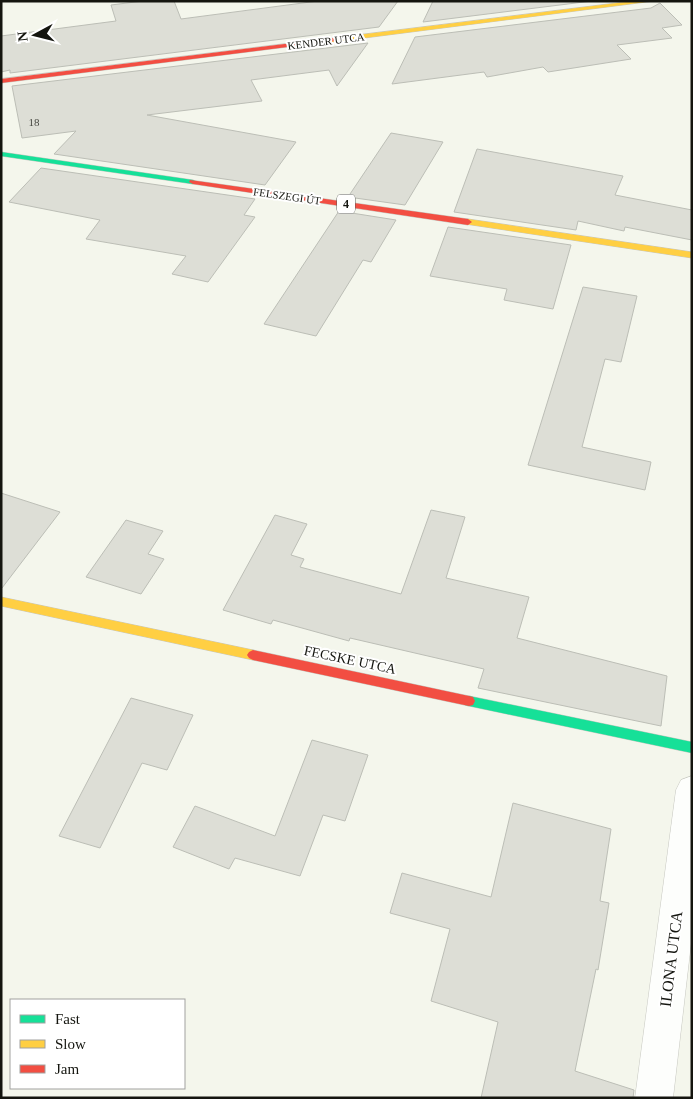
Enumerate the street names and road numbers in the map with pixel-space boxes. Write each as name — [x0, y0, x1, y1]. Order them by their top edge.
street label: KENDER UTCA — [287, 30, 365, 52]
street label: FELSZEGI ÚT — [252, 185, 322, 207]
road number: 4 — [337, 194, 355, 213]
street label: FECSKE UTCA — [303, 643, 398, 677]
street label: ILONA UTCA — [657, 910, 685, 1008]

